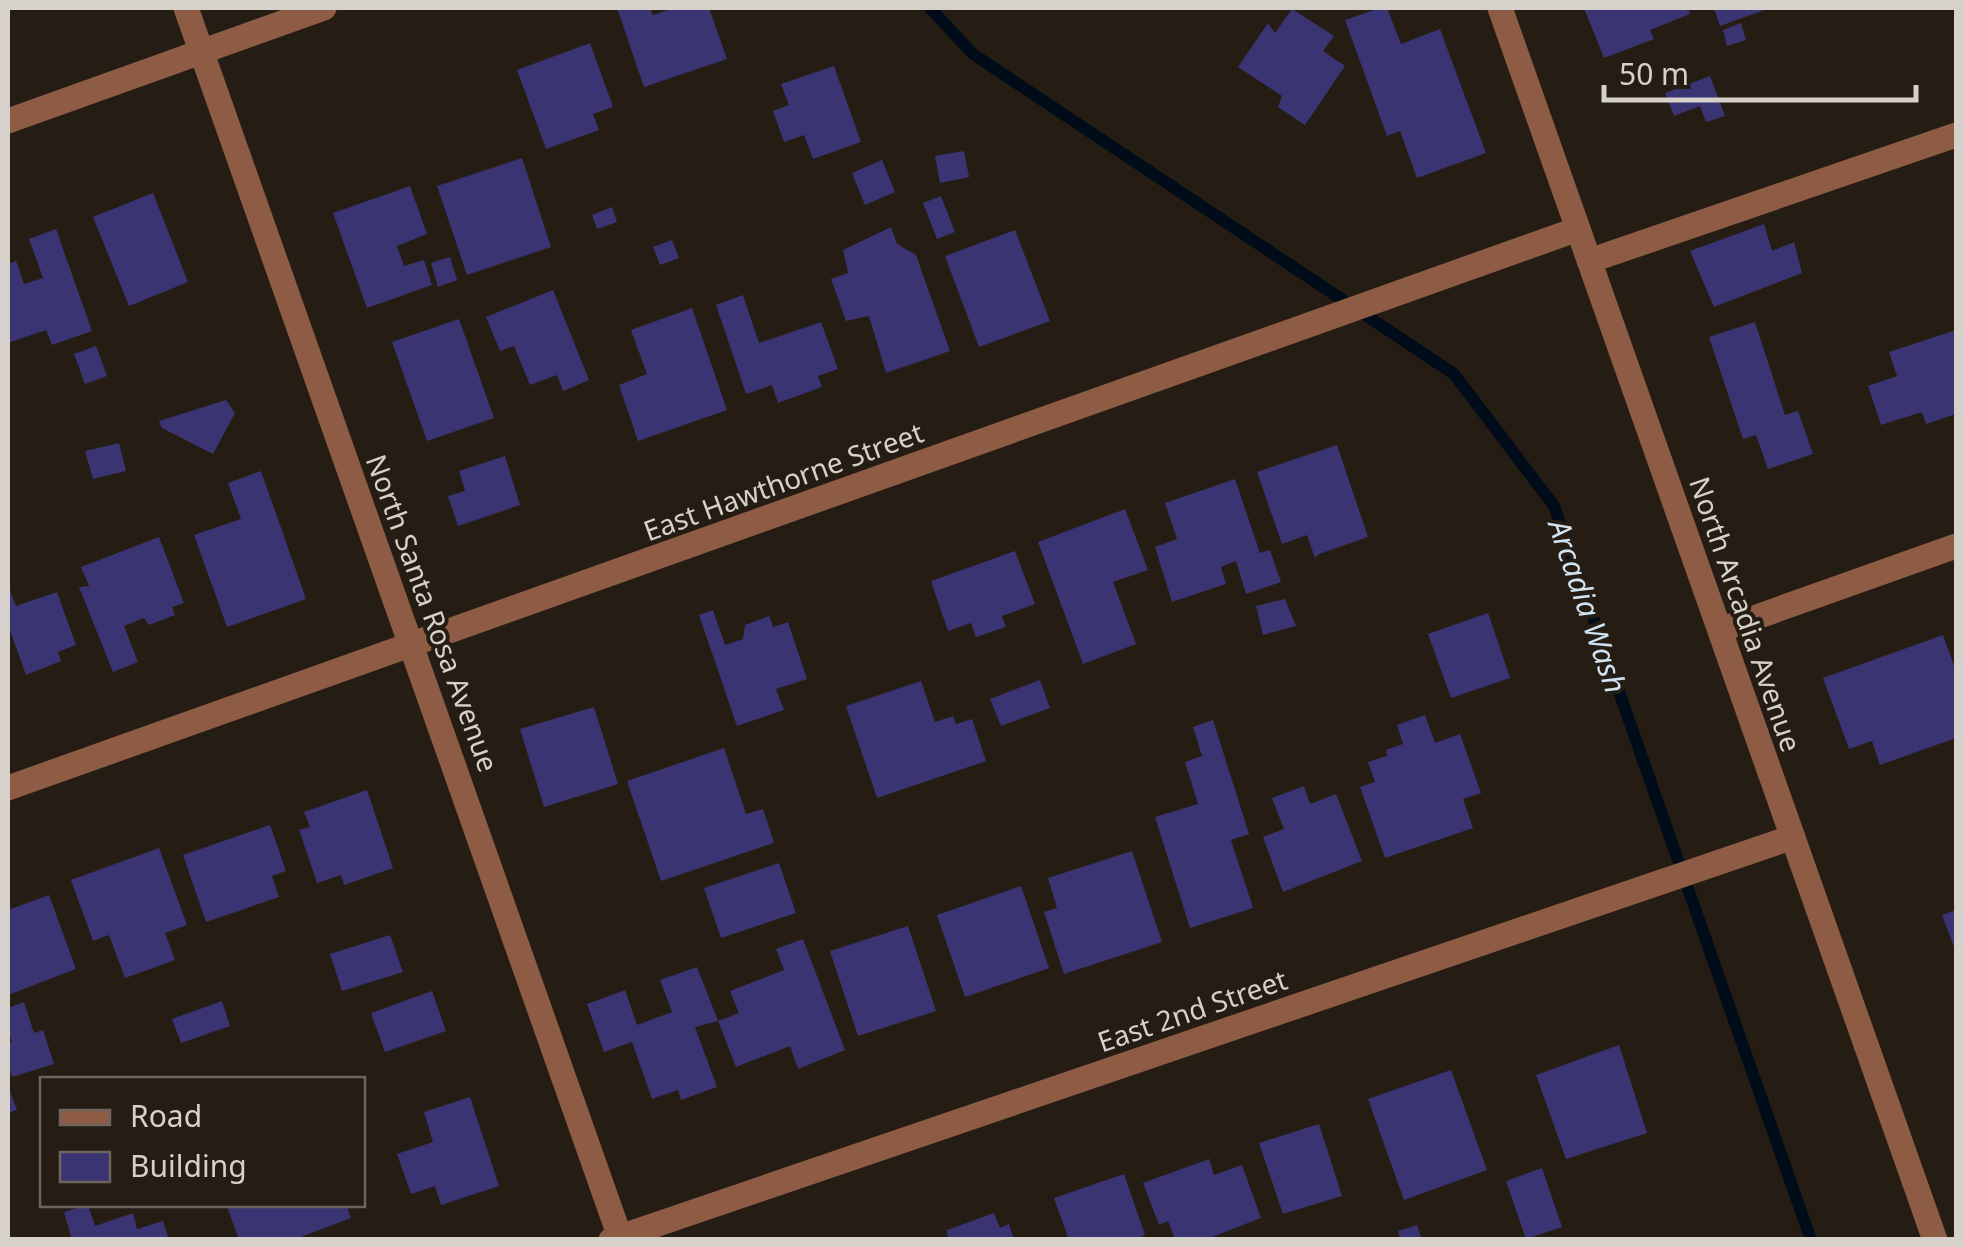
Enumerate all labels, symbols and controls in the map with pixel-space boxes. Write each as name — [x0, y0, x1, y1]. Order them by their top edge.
scale bar — [1604, 40, 1916, 102]
text: 50 m — [1619, 53, 1689, 94]
street label: East Hawthorne Street — [638, 413, 928, 549]
street label: North Santa Rosa Avenue — [358, 449, 508, 777]
street label: North Arcadia Avenue — [1681, 472, 1811, 756]
water label: Arcadia Wash — [1538, 512, 1637, 698]
street label: East 2nd Street — [1092, 960, 1292, 1060]
legend — [40, 1077, 365, 1207]
text: Road — [130, 1095, 202, 1136]
text: Building — [130, 1145, 247, 1186]

